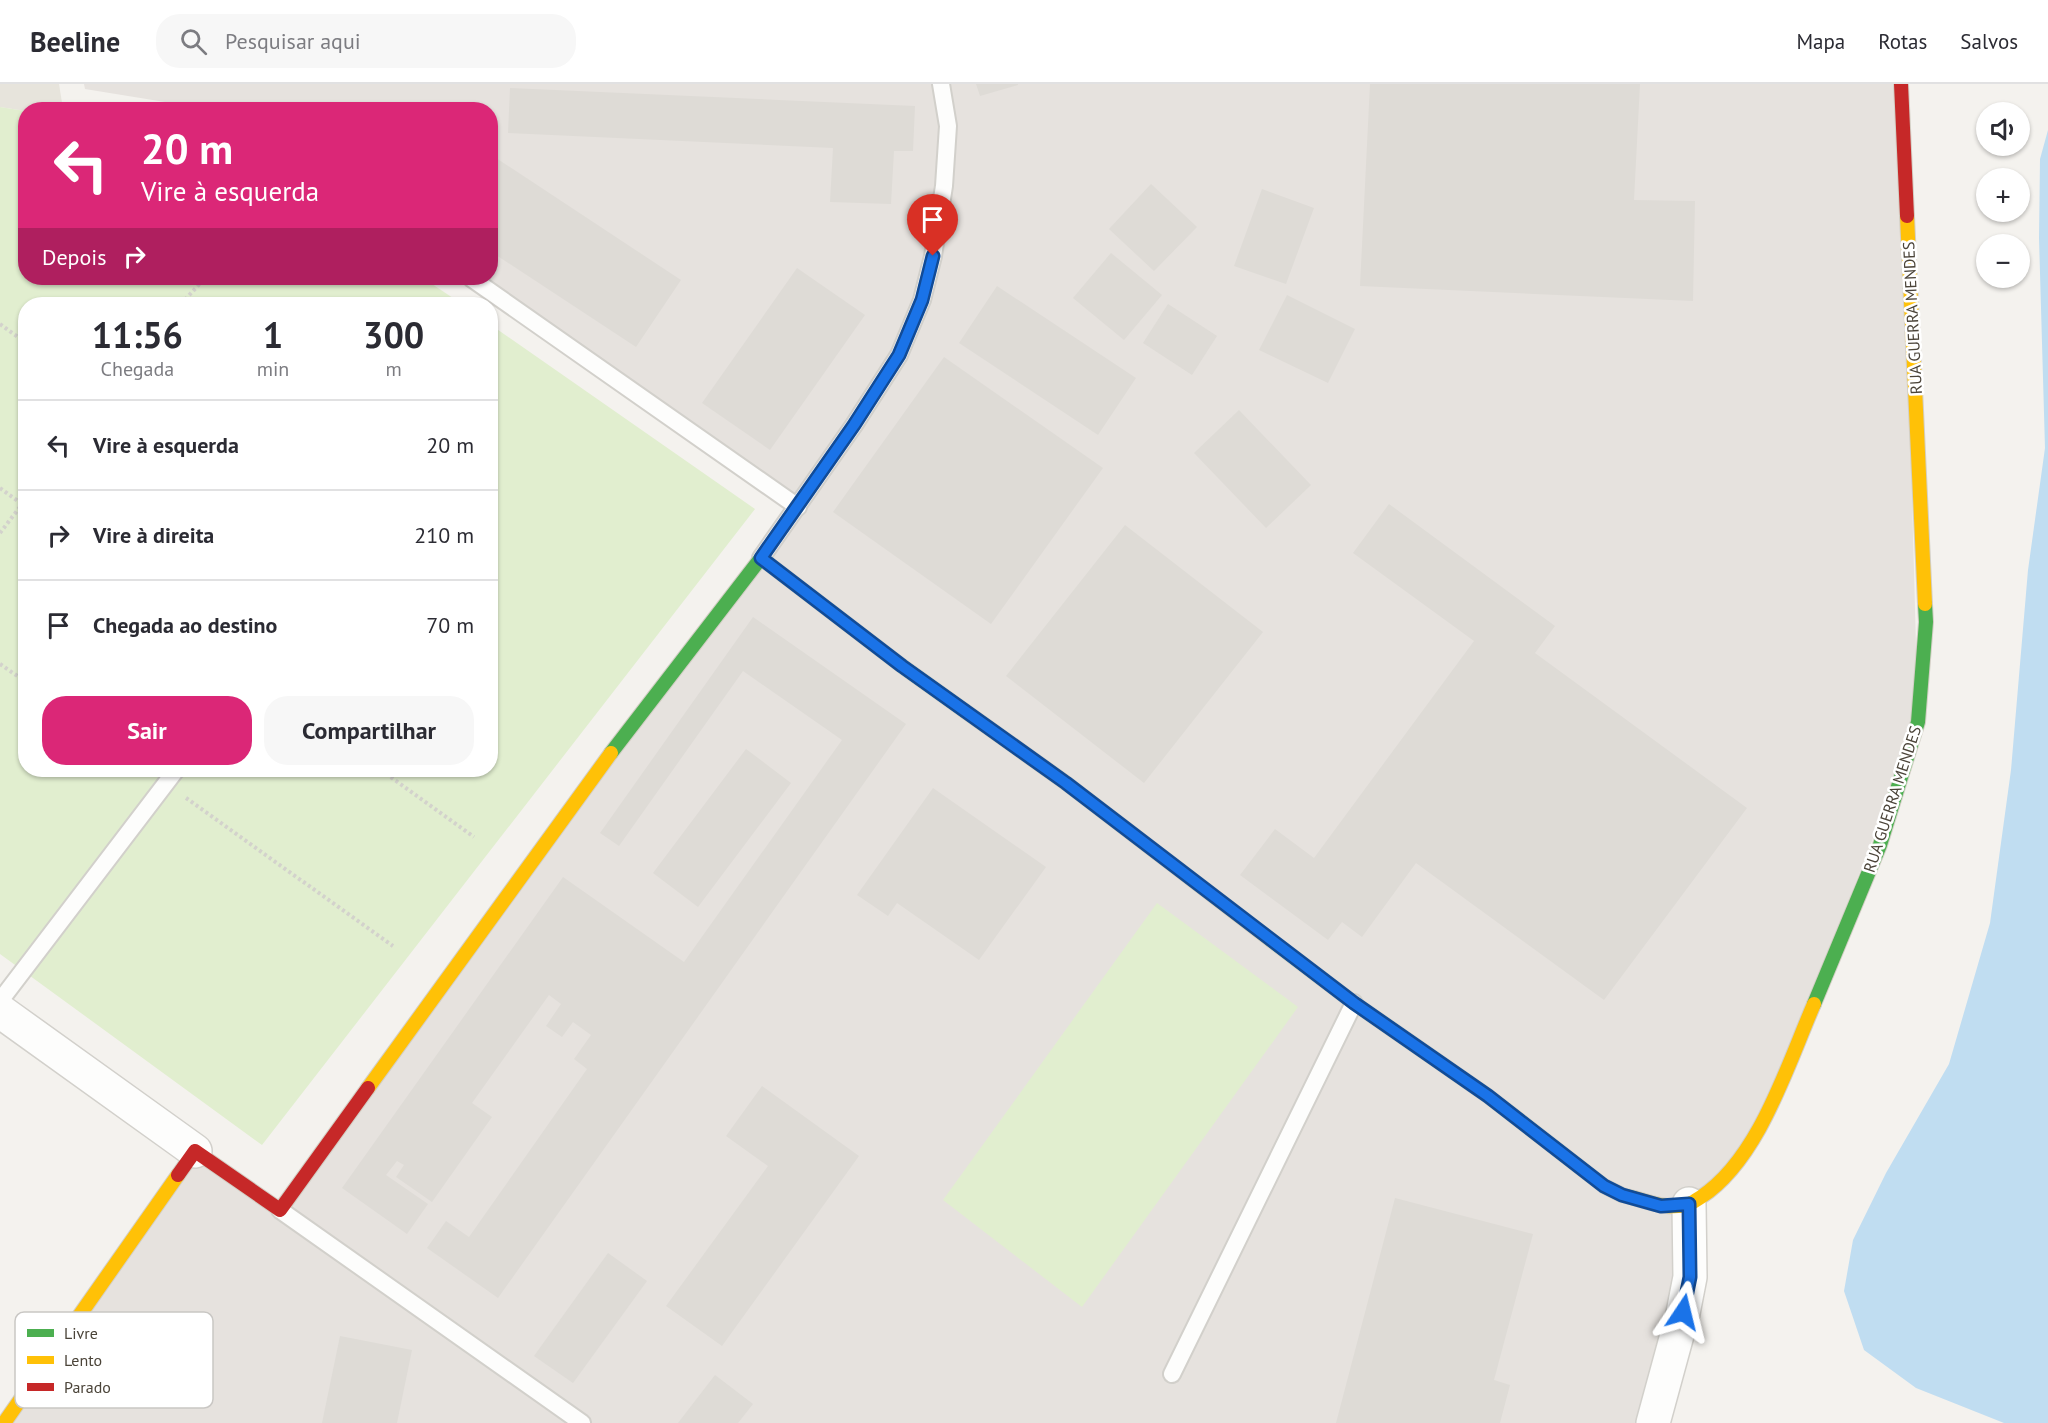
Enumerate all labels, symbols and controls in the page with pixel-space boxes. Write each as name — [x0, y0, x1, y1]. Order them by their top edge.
search box — [156, 14, 576, 68]
text: Beeline — [30, 23, 120, 60]
icon: search — [177, 25, 210, 58]
text: Pesquisar aqui — [225, 27, 361, 55]
text: Mapa — [1796, 28, 1845, 55]
text: Rotas — [1878, 28, 1927, 55]
text: Salvos — [1960, 28, 2018, 55]
map controls — [1976, 102, 2030, 288]
button: sound — [1976, 102, 2030, 156]
text: 20 m — [141, 121, 233, 176]
icon: left — [42, 126, 120, 204]
button: + — [1976, 168, 2030, 222]
text: Vire à esquerda — [141, 174, 319, 208]
pin — [907, 194, 958, 256]
icon: arrive — [916, 203, 949, 236]
button: − — [1976, 234, 2030, 288]
icon: right — [118, 240, 151, 273]
street label: RUA GUERRA MENDES — [1898, 241, 1926, 395]
text: Depois — [42, 243, 106, 271]
text: 11:56 — [92, 311, 183, 358]
text: 1 — [263, 311, 283, 358]
text: 300 — [363, 311, 424, 358]
text: Chegada — [101, 356, 174, 382]
text: min — [257, 356, 289, 382]
text: m — [386, 356, 402, 382]
icon: left — [42, 429, 75, 462]
text: Vire à esquerda — [93, 431, 239, 459]
text: 20 m — [426, 431, 474, 459]
icon: right — [42, 519, 75, 552]
text: Vire à direita — [93, 521, 214, 549]
text: 210 m — [414, 521, 474, 549]
icon: arrive — [42, 609, 75, 642]
text: Chegada ao destino — [93, 611, 277, 639]
text: 70 m — [426, 611, 474, 639]
button: Sair — [42, 696, 252, 765]
button: Compartilhar — [264, 696, 474, 765]
street label: RUA GUERRA MENDES — [1859, 723, 1925, 875]
position arrow — [1651, 1280, 1715, 1344]
legend — [15, 1312, 213, 1408]
text: Livre — [64, 1323, 98, 1343]
text: Lento — [64, 1350, 102, 1370]
text: Parado — [64, 1377, 111, 1397]

